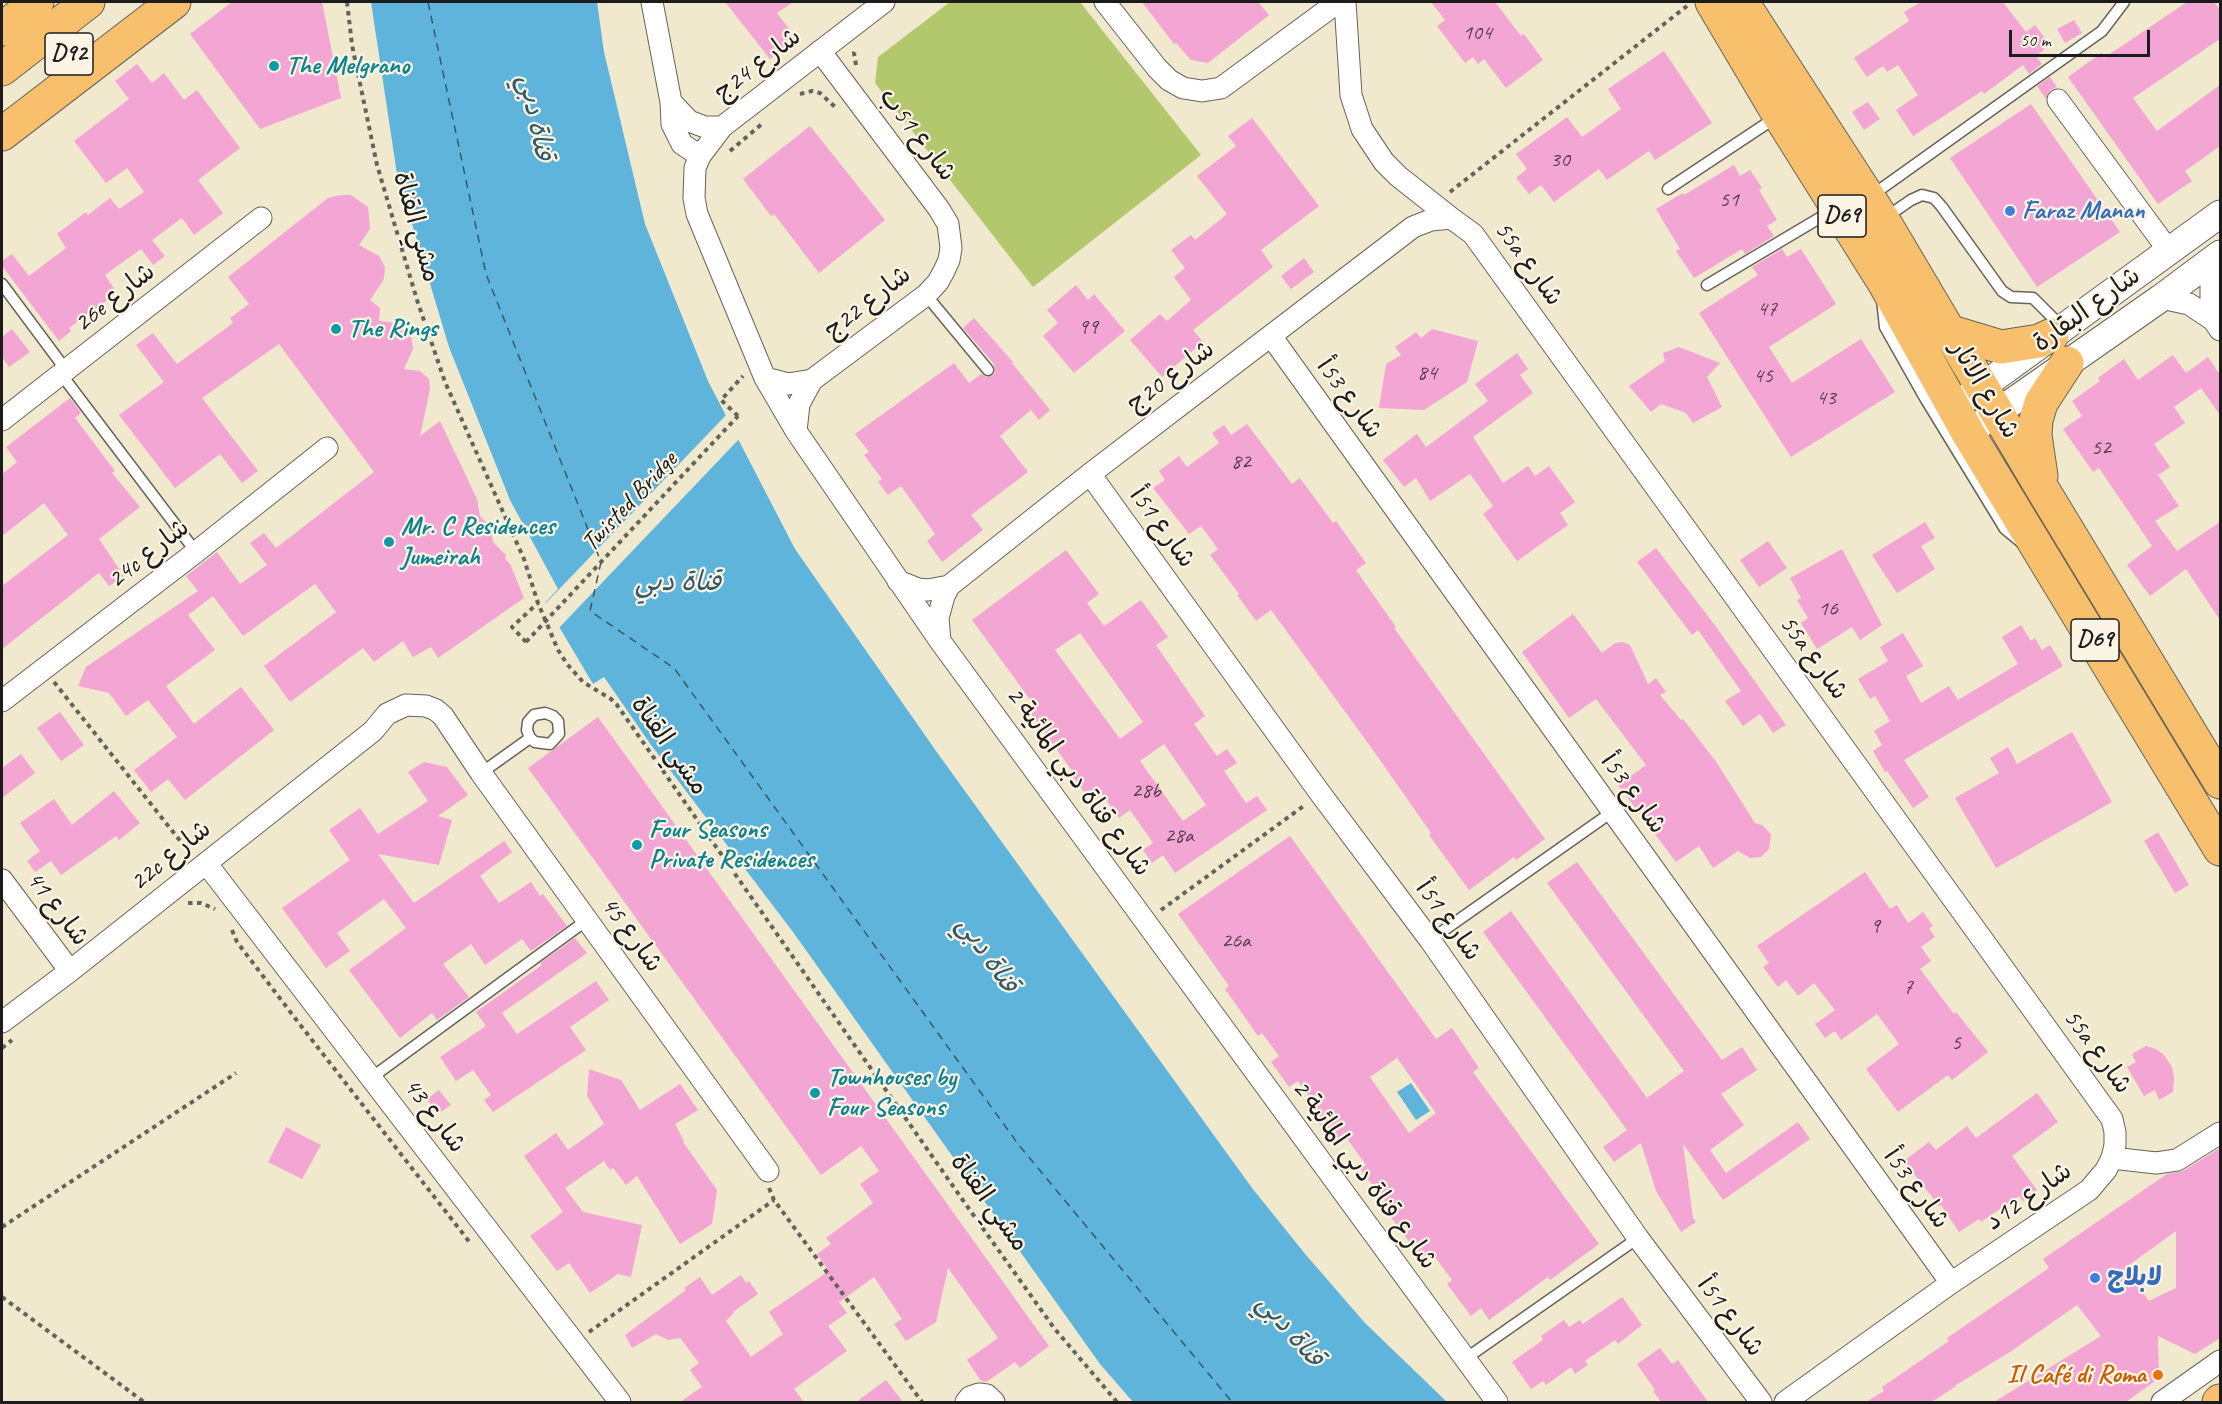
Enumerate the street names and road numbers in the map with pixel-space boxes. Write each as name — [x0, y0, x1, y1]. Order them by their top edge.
street label: شارع 24ج — [708, 21, 808, 109]
road number: D92 — [45, 33, 93, 75]
street label: شارع 51ب — [872, 82, 962, 188]
street label: مشي القناة — [385, 168, 447, 286]
road number: D69 — [1818, 195, 1866, 237]
street label: 55a شارع — [1487, 215, 1569, 313]
street label: 26e شارع — [68, 257, 162, 339]
street label: شارع 22ج — [818, 259, 918, 347]
street label: شارع البقارة — [2027, 261, 2147, 359]
street label: شارع 20ج — [1121, 334, 1221, 420]
street label: شارع الاثار — [1943, 335, 2025, 445]
street label: شارع 53أ — [1309, 352, 1389, 446]
street label: Twisted Bridge — [576, 445, 684, 559]
street label: شارع 51أ — [1122, 481, 1202, 575]
street label: 24c شارع — [102, 512, 196, 596]
street label: 55a شارع — [1772, 609, 1854, 707]
road number: D69 — [2071, 619, 2119, 661]
street label: شارع قناة دبي المائية 2 — [999, 681, 1157, 883]
street label: مشي القناة — [624, 690, 714, 802]
street label: شارع 53أ — [1593, 747, 1673, 841]
street label: 22c شارع — [124, 814, 218, 898]
street label: شارع 41 — [19, 865, 95, 953]
street label: شارع 51أ — [1408, 874, 1488, 968]
street label: شارع 45 — [593, 891, 669, 979]
street label: 55a شارع — [2056, 1003, 2138, 1101]
street label: شارع 43 — [396, 1072, 472, 1160]
street label: شارع قناة دبي المائية 2 — [1285, 1074, 1443, 1276]
street label: شارع 53أ — [1876, 1142, 1956, 1236]
street label: مشي القناة — [943, 1148, 1035, 1258]
street label: شارع 12د — [1980, 1156, 2078, 1238]
street label: شارع 51أ — [1690, 1271, 1770, 1363]

